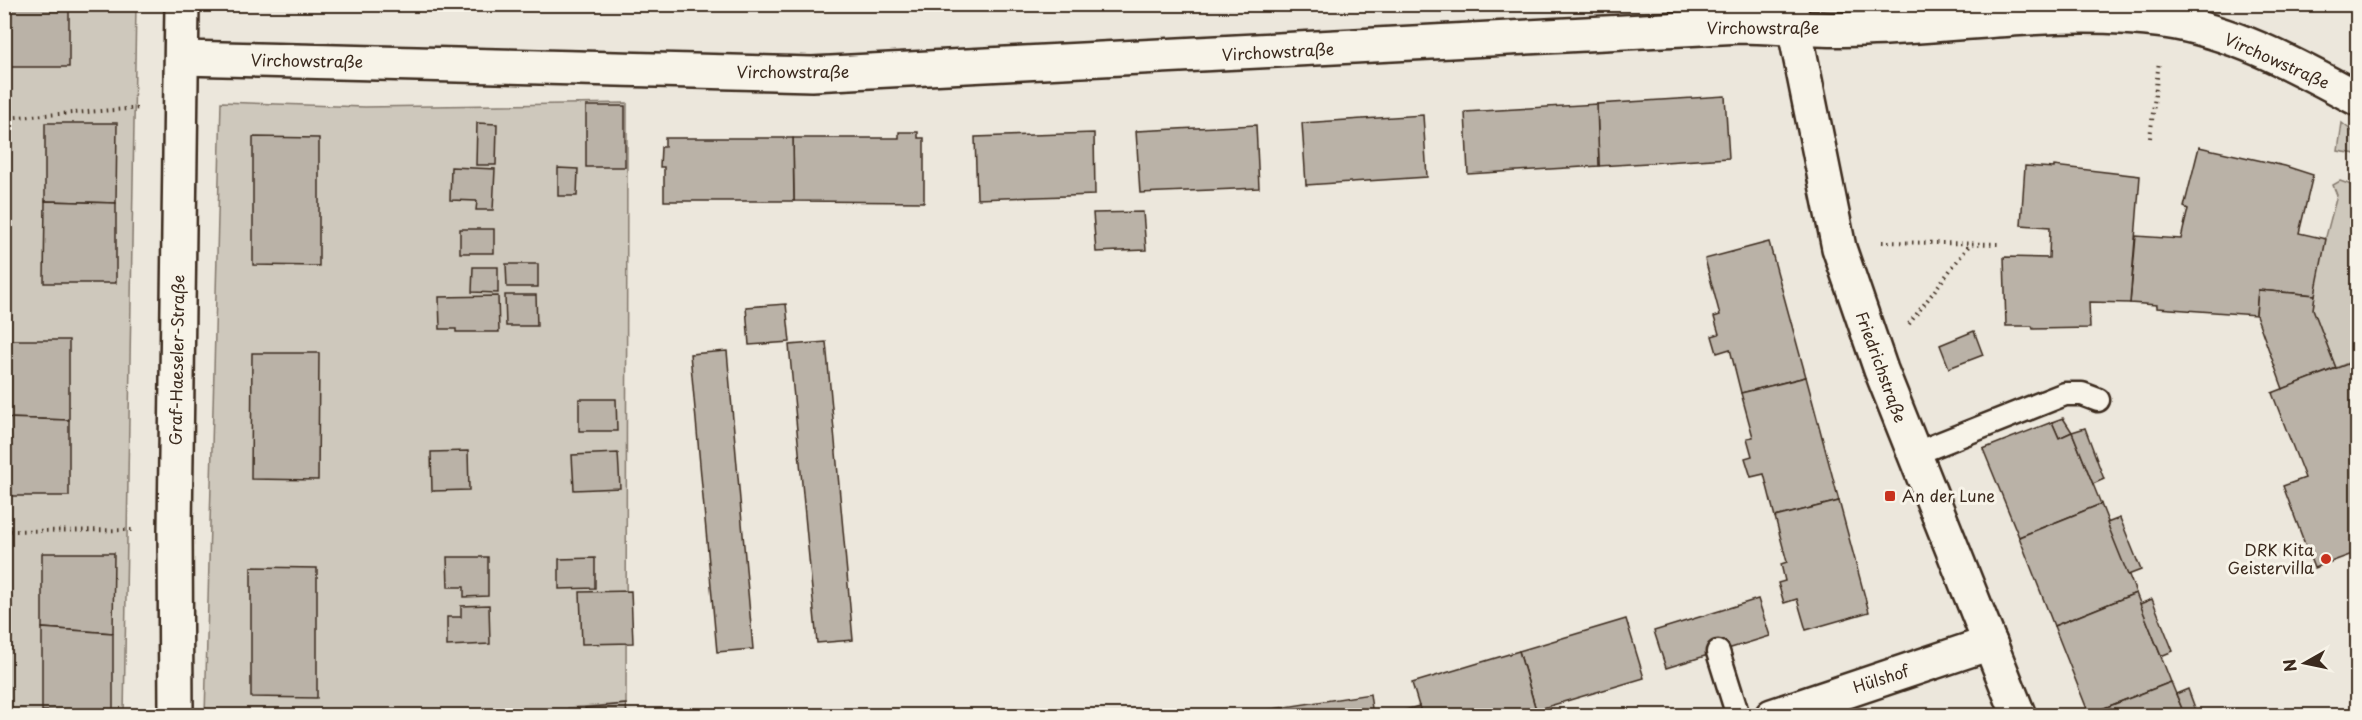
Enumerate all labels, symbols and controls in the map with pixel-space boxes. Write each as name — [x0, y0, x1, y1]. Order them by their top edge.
street label: Virchowstraße — [1707, 15, 1819, 39]
street label: Virchowstraße — [2221, 26, 2334, 94]
street label: Virchowstraße — [1221, 36, 1335, 66]
street label: Virchowstraße — [251, 47, 363, 73]
street label: Virchowstraße — [737, 59, 849, 83]
street label: Graf-Haeseler-Straße — [163, 274, 189, 446]
street label: Friedrichstraße — [1851, 308, 1913, 426]
place label: An der Lune — [1902, 483, 1995, 507]
marker: An der Lune — [1883, 489, 1897, 503]
place label: DRK Kita Geistervilla — [2227, 537, 2314, 579]
marker: DRK Kita Geistervilla — [2319, 552, 2333, 566]
north arrow — [2275, 633, 2335, 693]
street label: Hülshof — [1850, 657, 1914, 698]
text: N — [2276, 657, 2302, 674]

